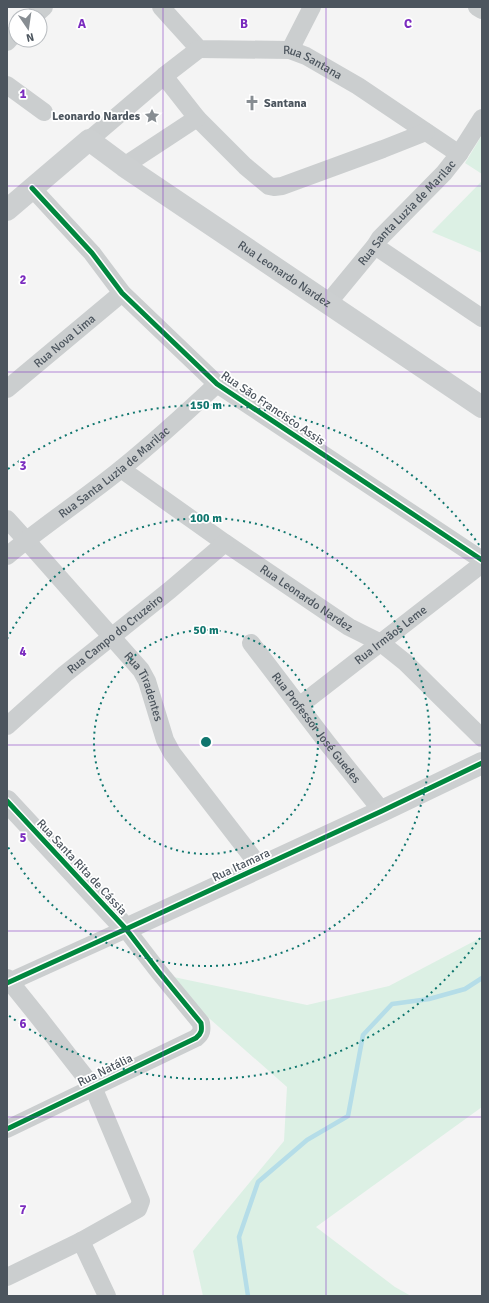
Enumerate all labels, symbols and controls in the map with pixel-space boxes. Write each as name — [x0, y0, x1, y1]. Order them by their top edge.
north arrow — [8, 8, 48, 48]
text: A — [78, 16, 87, 32]
text: B — [240, 16, 248, 32]
text: C — [404, 16, 412, 32]
text: N — [25, 30, 35, 44]
street label: Rua Santana — [283, 43, 345, 83]
text: 1 — [19, 86, 27, 102]
church icon: Santana — [243, 94, 261, 112]
place label: Santana — [264, 96, 307, 111]
place icon: Leonardo Nardes — [143, 107, 161, 125]
place label: Leonardo Nardes — [52, 109, 141, 124]
street label: Rua Santa Luzia de Marilac — [355, 157, 460, 269]
street label: Rua Leonardo Nardez — [235, 238, 334, 311]
text: 2 — [19, 272, 27, 288]
street label: Rua Nova Lima — [31, 311, 99, 371]
street label: Rua São Francisco Assis — [218, 368, 327, 449]
text: 150 m — [190, 398, 222, 413]
street label: Rua Santa Luzia de Marilac — [56, 423, 174, 522]
text: 3 — [19, 458, 27, 474]
text: 100 m — [190, 511, 222, 526]
street label: Rua Leonardo Nardez — [257, 562, 355, 636]
street label: Rua Campo do Cruzeiro — [64, 591, 166, 677]
street label: Rua Irmãos Leme — [352, 603, 430, 668]
text: 50 m — [193, 623, 219, 638]
text: 4 — [19, 644, 27, 660]
street label: Rua Tiradentes — [120, 649, 166, 723]
street label: Rua Professor José Guedes — [268, 670, 364, 787]
centre of rings — [199, 735, 213, 749]
street label: Rua Santa Rita de Cássia — [33, 816, 130, 918]
text: 5 — [19, 830, 27, 846]
street label: Rua Itamara — [210, 846, 273, 885]
text: 6 — [19, 1016, 27, 1032]
street label: Rua Natália — [75, 1051, 135, 1090]
text: 7 — [19, 1202, 27, 1218]

